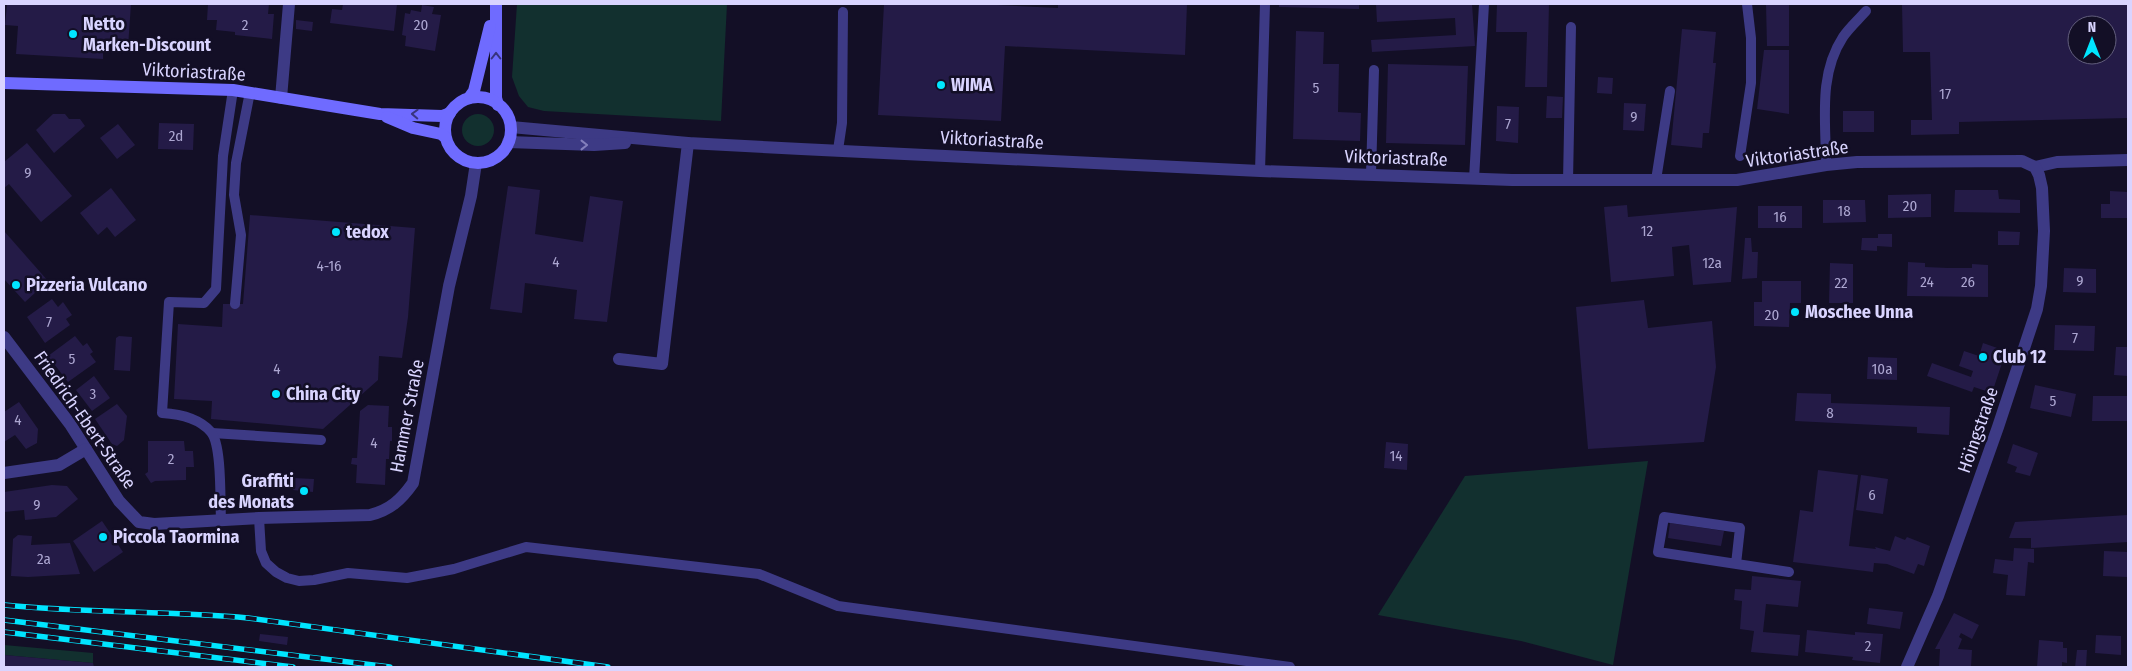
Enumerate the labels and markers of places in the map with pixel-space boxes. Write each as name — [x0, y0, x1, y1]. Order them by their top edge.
place label: Netto Marken-Discount — [83, 13, 212, 56]
marker: Netto Marken-Discount — [67, 28, 79, 40]
place label: WIMA — [951, 74, 993, 96]
marker: WIMA — [935, 79, 947, 91]
place label: tedox — [346, 221, 389, 243]
marker: tedox — [330, 226, 342, 238]
place label: Pizzeria Vulcano — [26, 274, 148, 296]
marker: Pizzeria Vulcano — [10, 279, 22, 291]
place label: Moschee Unna — [1805, 301, 1913, 323]
marker: Moschee Unna — [1789, 306, 1801, 318]
place label: Club 12 — [1993, 346, 2046, 368]
marker: Club 12 — [1977, 351, 1989, 363]
place label: China City — [286, 383, 361, 405]
marker: China City — [270, 388, 282, 400]
place label: Graffiti des Monats — [208, 470, 294, 513]
marker: Graffiti des Monats — [298, 485, 310, 497]
place label: Piccola Taormina — [113, 526, 239, 548]
marker: Piccola Taormina — [97, 531, 109, 543]

